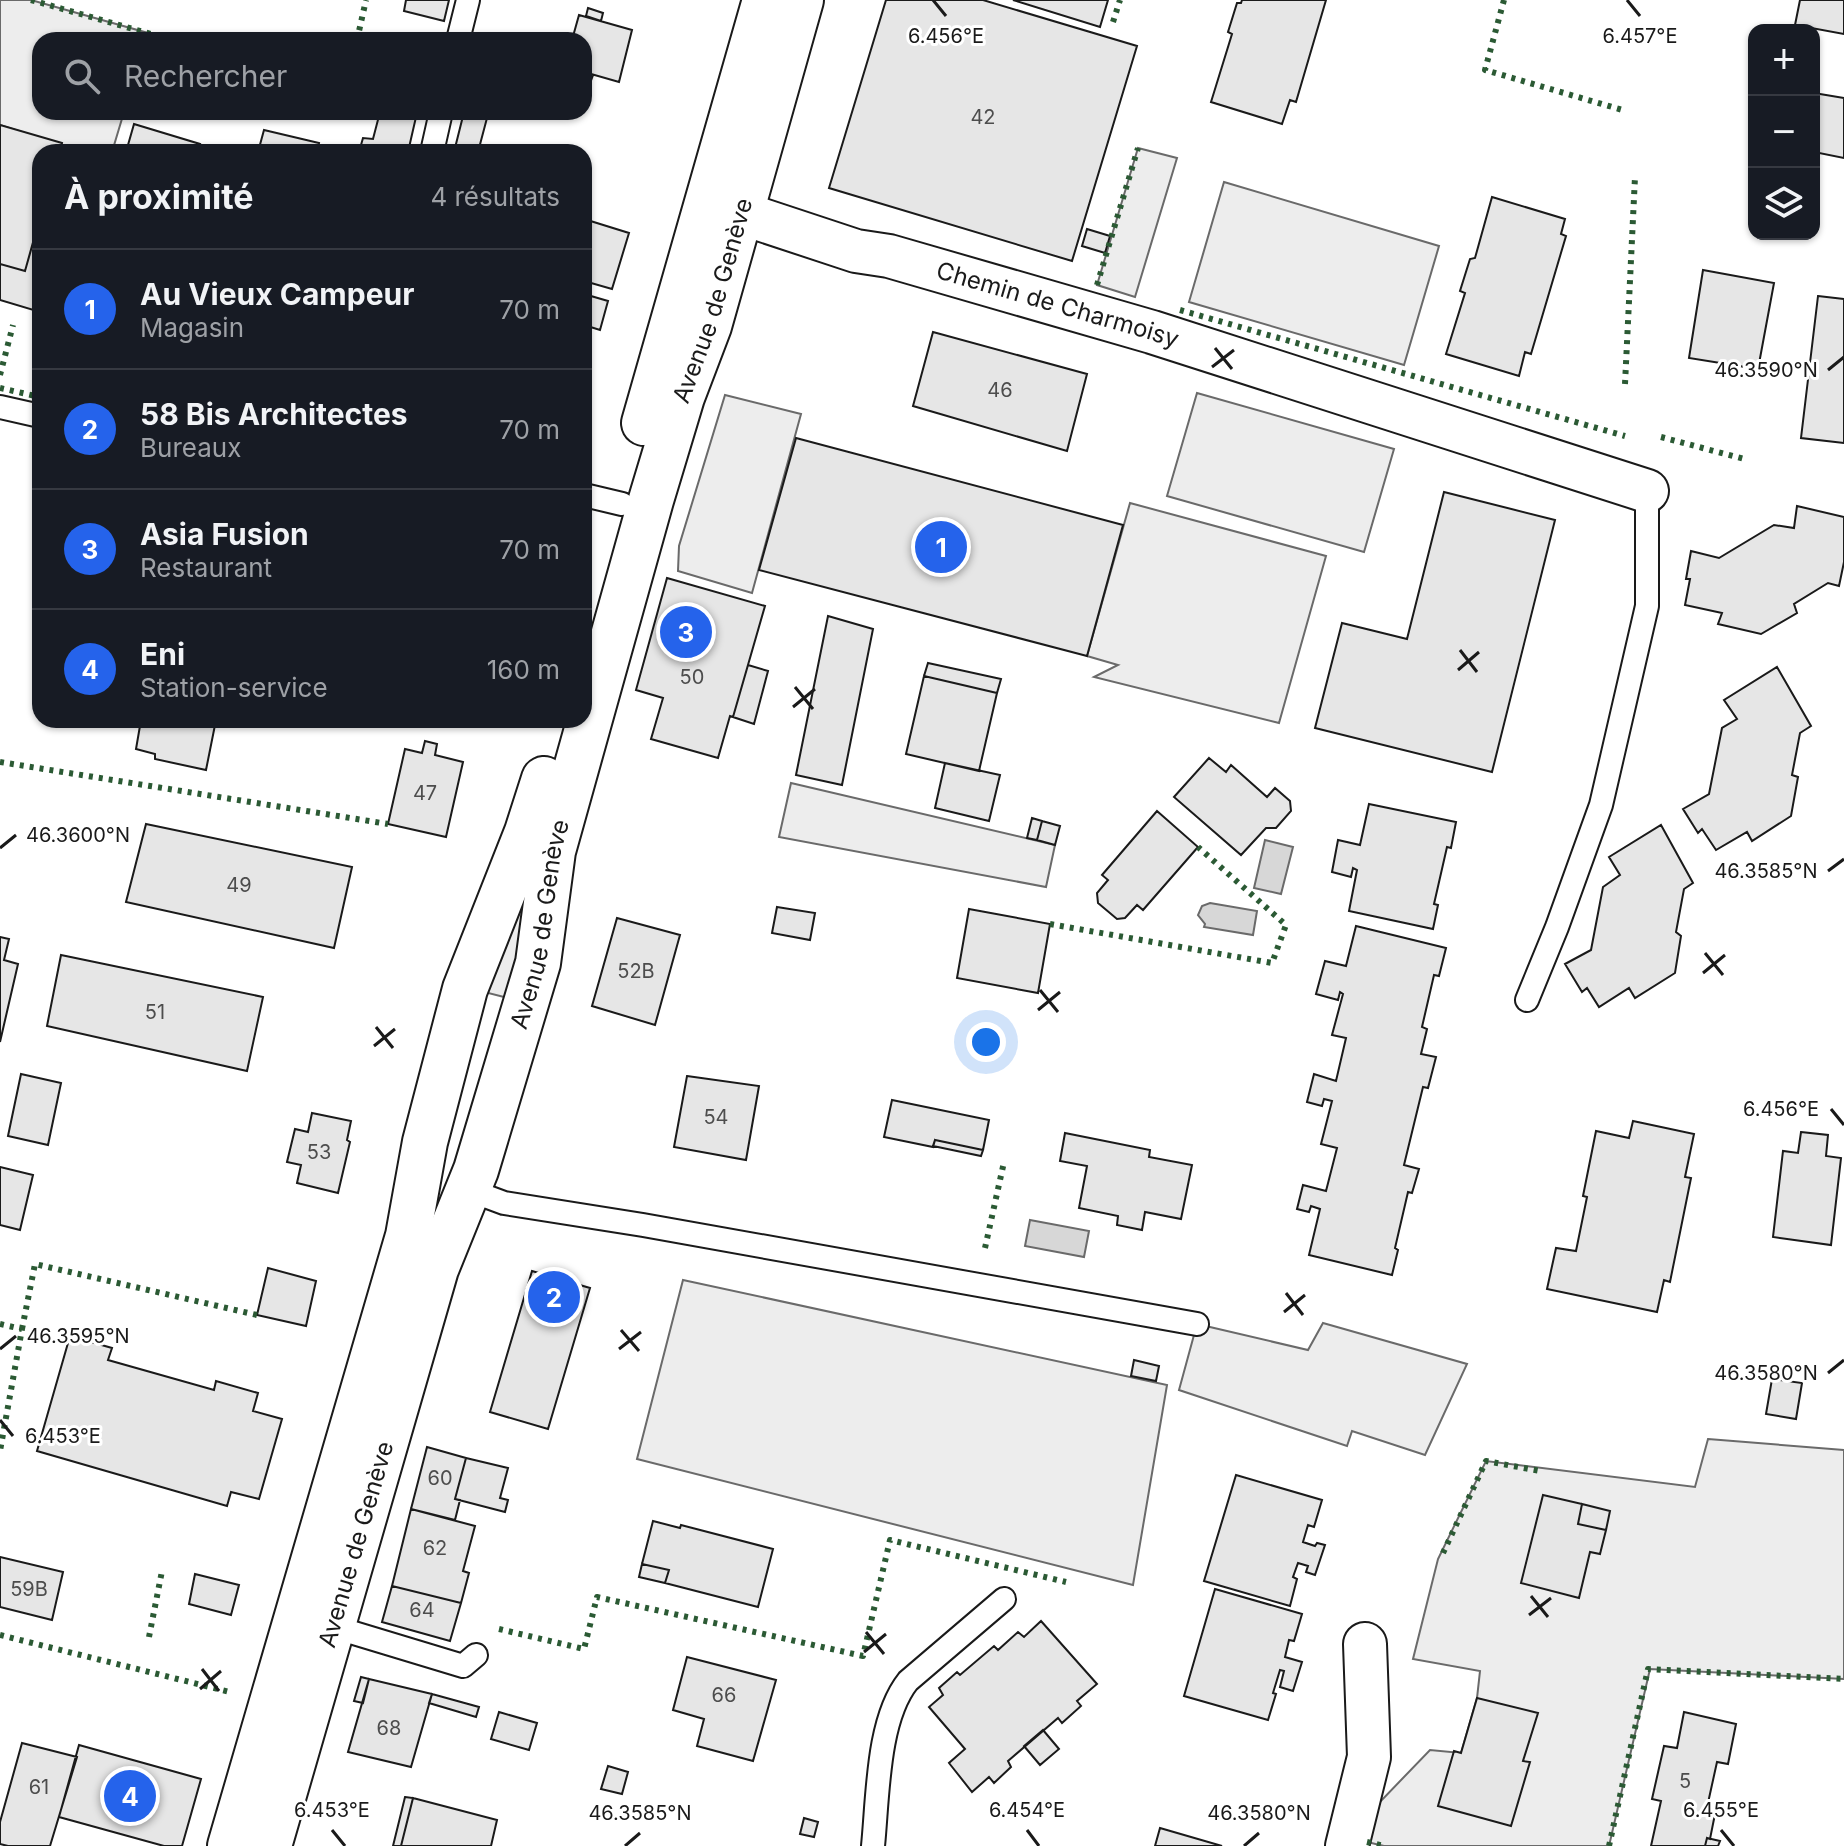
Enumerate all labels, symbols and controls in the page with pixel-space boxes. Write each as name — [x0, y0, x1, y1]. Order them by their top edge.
text: 6.456°E — [908, 24, 984, 48]
text: 6.457°E — [1602, 24, 1678, 48]
map controls — [1748, 24, 1820, 240]
button: + — [1748, 24, 1820, 96]
search box — [32, 32, 592, 120]
icon: search — [60, 54, 104, 98]
text: Rechercher — [124, 58, 287, 94]
button: − — [1748, 96, 1820, 168]
house number: 42 — [970, 105, 996, 129]
button: layers — [1748, 168, 1820, 240]
text: À proximité — [64, 176, 254, 217]
text: 4 résultats — [430, 181, 560, 212]
street label: Avenue de Genève — [666, 195, 758, 407]
street label: Chemin de Charmoisy — [933, 255, 1183, 354]
text: Au Vieux Campeur — [140, 276, 414, 312]
text: 1 — [84, 294, 96, 325]
text: 70 m — [499, 294, 560, 325]
text: Magasin — [140, 312, 244, 343]
text: 46.3590°N — [1714, 358, 1818, 382]
house number: 46 — [987, 378, 1013, 402]
text: 58 Bis Architectes — [140, 396, 408, 432]
text: 2 — [82, 414, 98, 445]
text: 70 m — [499, 414, 560, 445]
text: Bureaux — [140, 432, 241, 463]
text: Asia Fusion — [140, 516, 309, 552]
pin: 1 — [915, 517, 967, 577]
text: 3 — [82, 534, 98, 565]
text: 70 m — [499, 534, 560, 565]
text: Restaurant — [140, 552, 272, 583]
pin: 3 — [660, 602, 712, 662]
text: Eni — [140, 636, 185, 672]
text: 4 — [81, 654, 99, 685]
text: 160 m — [487, 654, 560, 685]
house number: 50 — [680, 665, 704, 689]
text: Station-service — [140, 672, 328, 703]
house number: 47 — [413, 781, 437, 805]
street label: Avenue de Genève — [504, 816, 575, 1032]
text: 46.3600°N — [26, 823, 130, 847]
text: 46.3585°N — [1714, 859, 1818, 883]
house number: 49 — [226, 873, 252, 897]
house number: 52B — [617, 959, 655, 983]
house number: 51 — [145, 1000, 165, 1024]
your location — [966, 1022, 1006, 1062]
text: 6.456°E — [1743, 1097, 1819, 1121]
house number: 54 — [703, 1105, 729, 1129]
house number: 53 — [307, 1140, 331, 1164]
pin: 2 — [528, 1267, 580, 1327]
text: 46.3595°N — [26, 1324, 130, 1348]
text: 46.3580°N — [1714, 1361, 1818, 1385]
text: 6.453°E — [25, 1424, 101, 1448]
street label: Avenue de Genève — [312, 1438, 399, 1651]
house number: 60 — [427, 1466, 453, 1490]
house number: 62 — [423, 1536, 447, 1560]
house number: 59B — [10, 1577, 48, 1601]
house number: 64 — [409, 1598, 435, 1622]
house number: 66 — [712, 1683, 736, 1707]
house number: 68 — [377, 1716, 401, 1740]
pin: 4 — [104, 1766, 156, 1826]
house number: 5 — [1679, 1769, 1691, 1793]
house number: 61 — [29, 1775, 49, 1799]
text: 6.453°E — [294, 1798, 370, 1822]
text: 6.454°E — [989, 1798, 1065, 1822]
text: 6.455°E — [1683, 1798, 1759, 1822]
text: 46.3585°N — [588, 1801, 692, 1825]
text: 46.3580°N — [1207, 1801, 1311, 1825]

